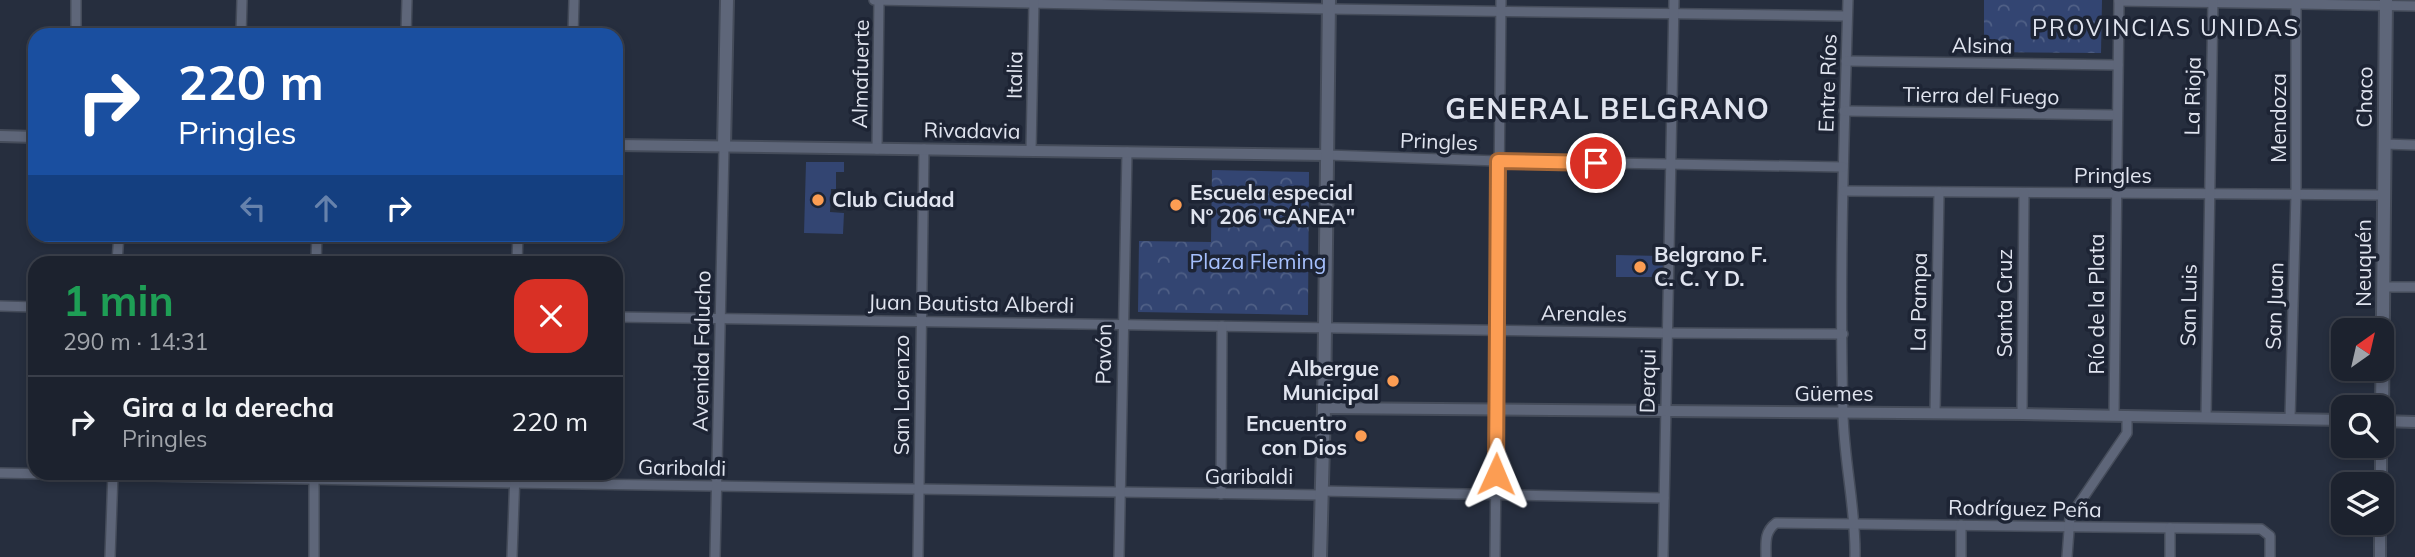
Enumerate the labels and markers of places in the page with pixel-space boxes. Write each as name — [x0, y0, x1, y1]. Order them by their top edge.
pin — [1566, 133, 1626, 193]
place label: Escuela especial Nº 206 "CANEA" — [1190, 179, 1355, 229]
place label: Club Ciudad — [832, 186, 955, 212]
marker: Club Ciudad — [810, 192, 826, 208]
marker: Escuela especial Nº 206 "CANEA" — [1168, 197, 1184, 213]
place label: Belgrano F. C. C. Y D. — [1654, 241, 1767, 291]
marker: Belgrano F. C. C. Y D. — [1632, 259, 1648, 275]
place label: Albergue Municipal — [1282, 355, 1379, 405]
marker: Albergue Municipal — [1385, 373, 1401, 389]
place label: Encuentro con Dios — [1246, 410, 1347, 460]
marker: Encuentro con Dios — [1353, 428, 1369, 444]

